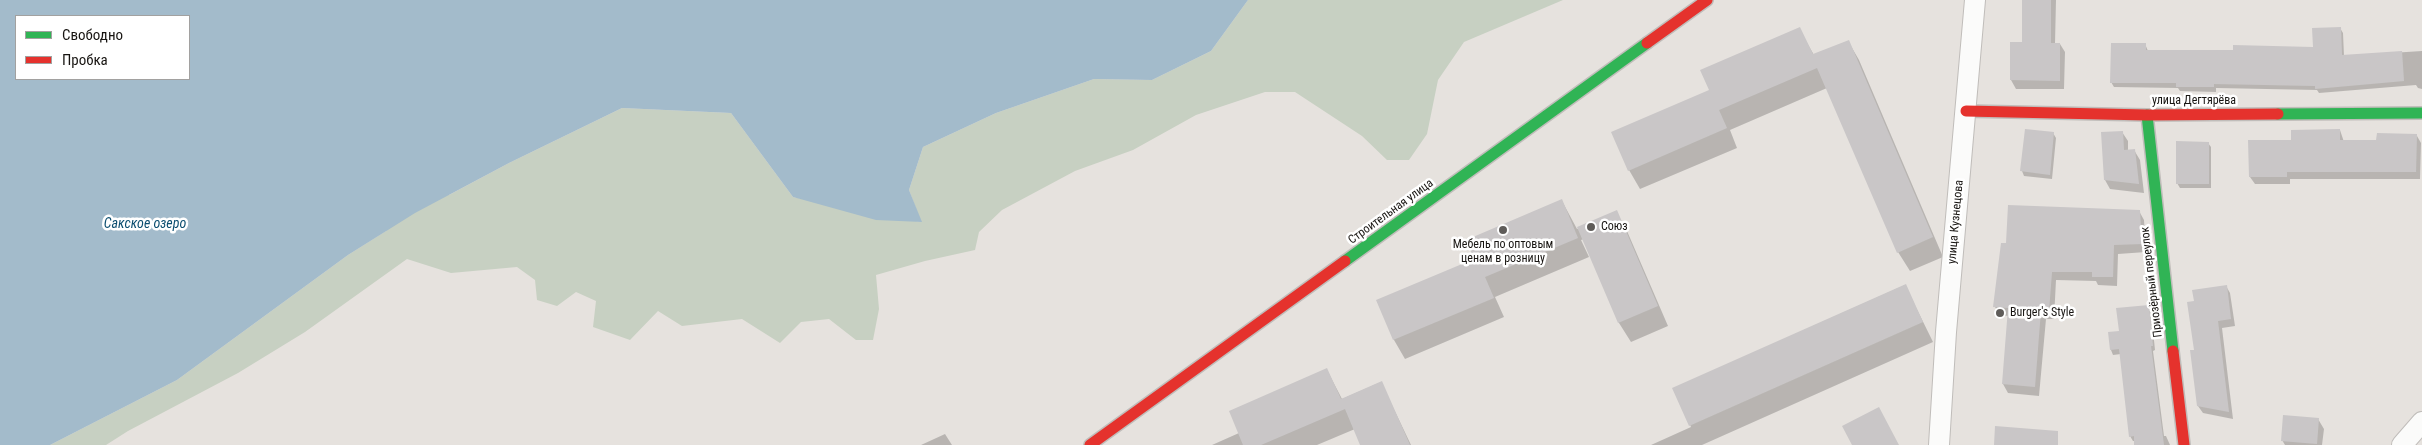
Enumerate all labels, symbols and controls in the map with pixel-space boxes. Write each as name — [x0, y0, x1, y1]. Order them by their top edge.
legend — [15, 15, 190, 80]
text: Свободно — [62, 26, 123, 44]
text: Пробка — [62, 51, 108, 69]
street label: улица Дегтярёва — [2152, 94, 2236, 108]
street label: Строительная улица — [1346, 176, 1436, 248]
street label: улица Кузнецова — [1945, 179, 1967, 265]
water label: Сакское озеро — [104, 216, 186, 232]
place label: Союз — [1601, 220, 1628, 234]
marker: Союз — [1585, 221, 1597, 233]
marker: Мебель по оптовым ценам в розницу — [1497, 224, 1509, 236]
street label: Приозёрный переулок — [2138, 226, 2166, 338]
place label: Мебель по оптовым ценам в розницу — [1453, 238, 1553, 266]
place label: Burger's Style — [2010, 306, 2074, 320]
marker: Burger's Style — [1994, 307, 2006, 319]

